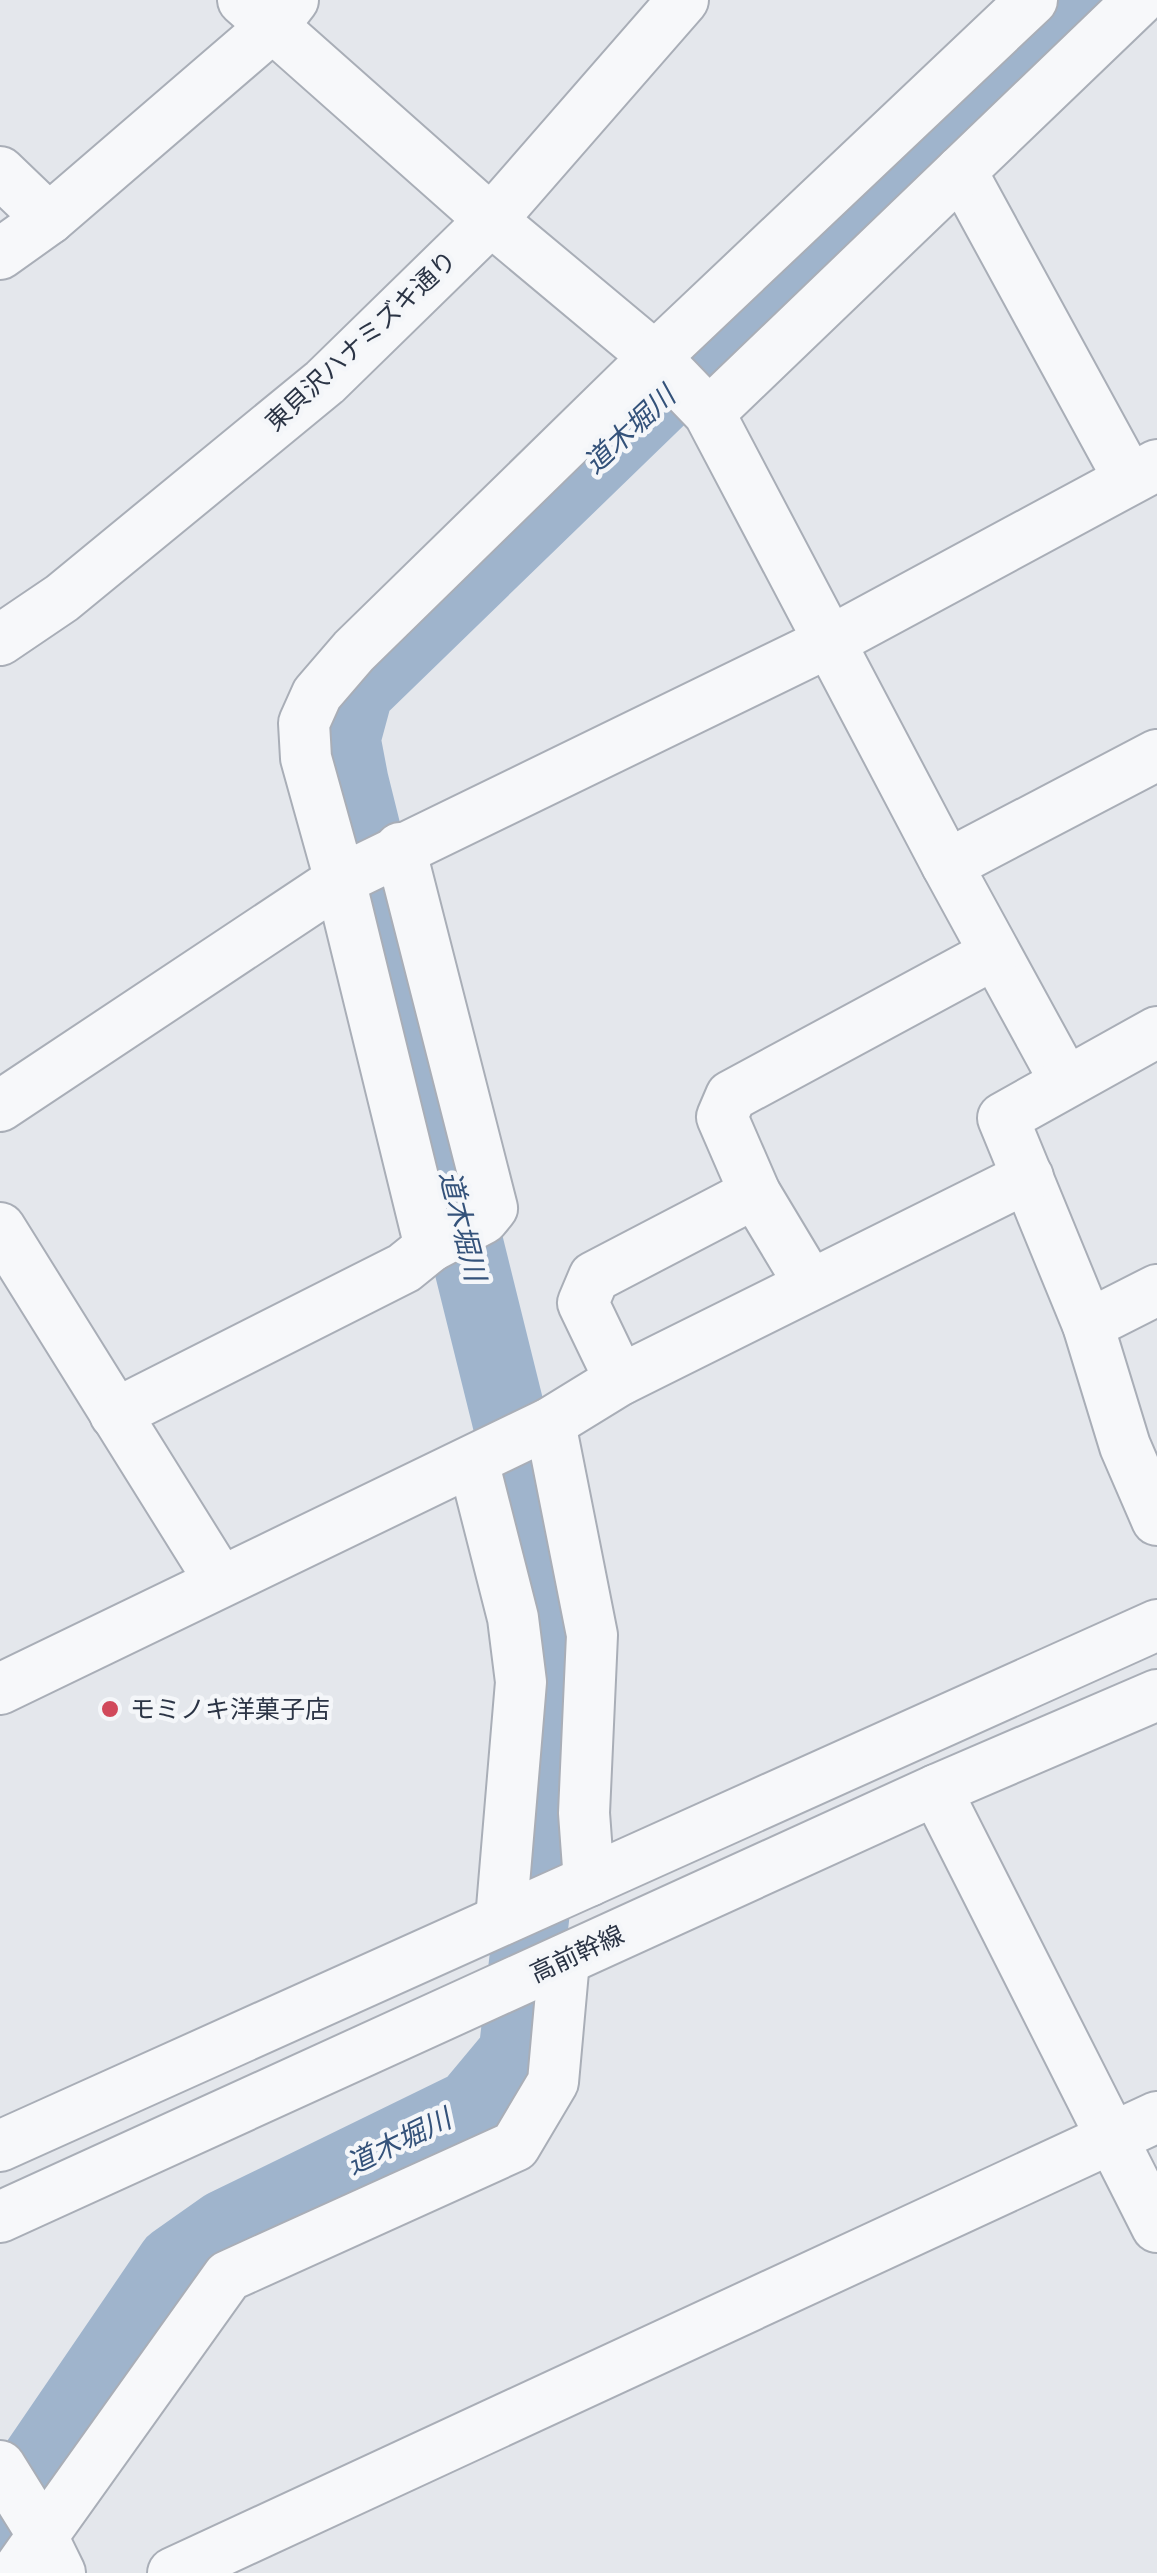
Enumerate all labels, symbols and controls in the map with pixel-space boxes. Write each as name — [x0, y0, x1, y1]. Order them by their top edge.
street label: 東貝沢ハナミズキ通り — [259, 244, 463, 438]
water label: 道木堀川 — [577, 377, 685, 481]
water label: 道木堀川 — [432, 1168, 493, 1287]
place label: モミノキ洋菓子店 — [130, 1694, 330, 1725]
marker: モミノキ洋菓子店 — [99, 1698, 121, 1720]
street label: 高前幹線 — [525, 1919, 629, 1989]
water label: 道木堀川 — [341, 2101, 459, 2182]

